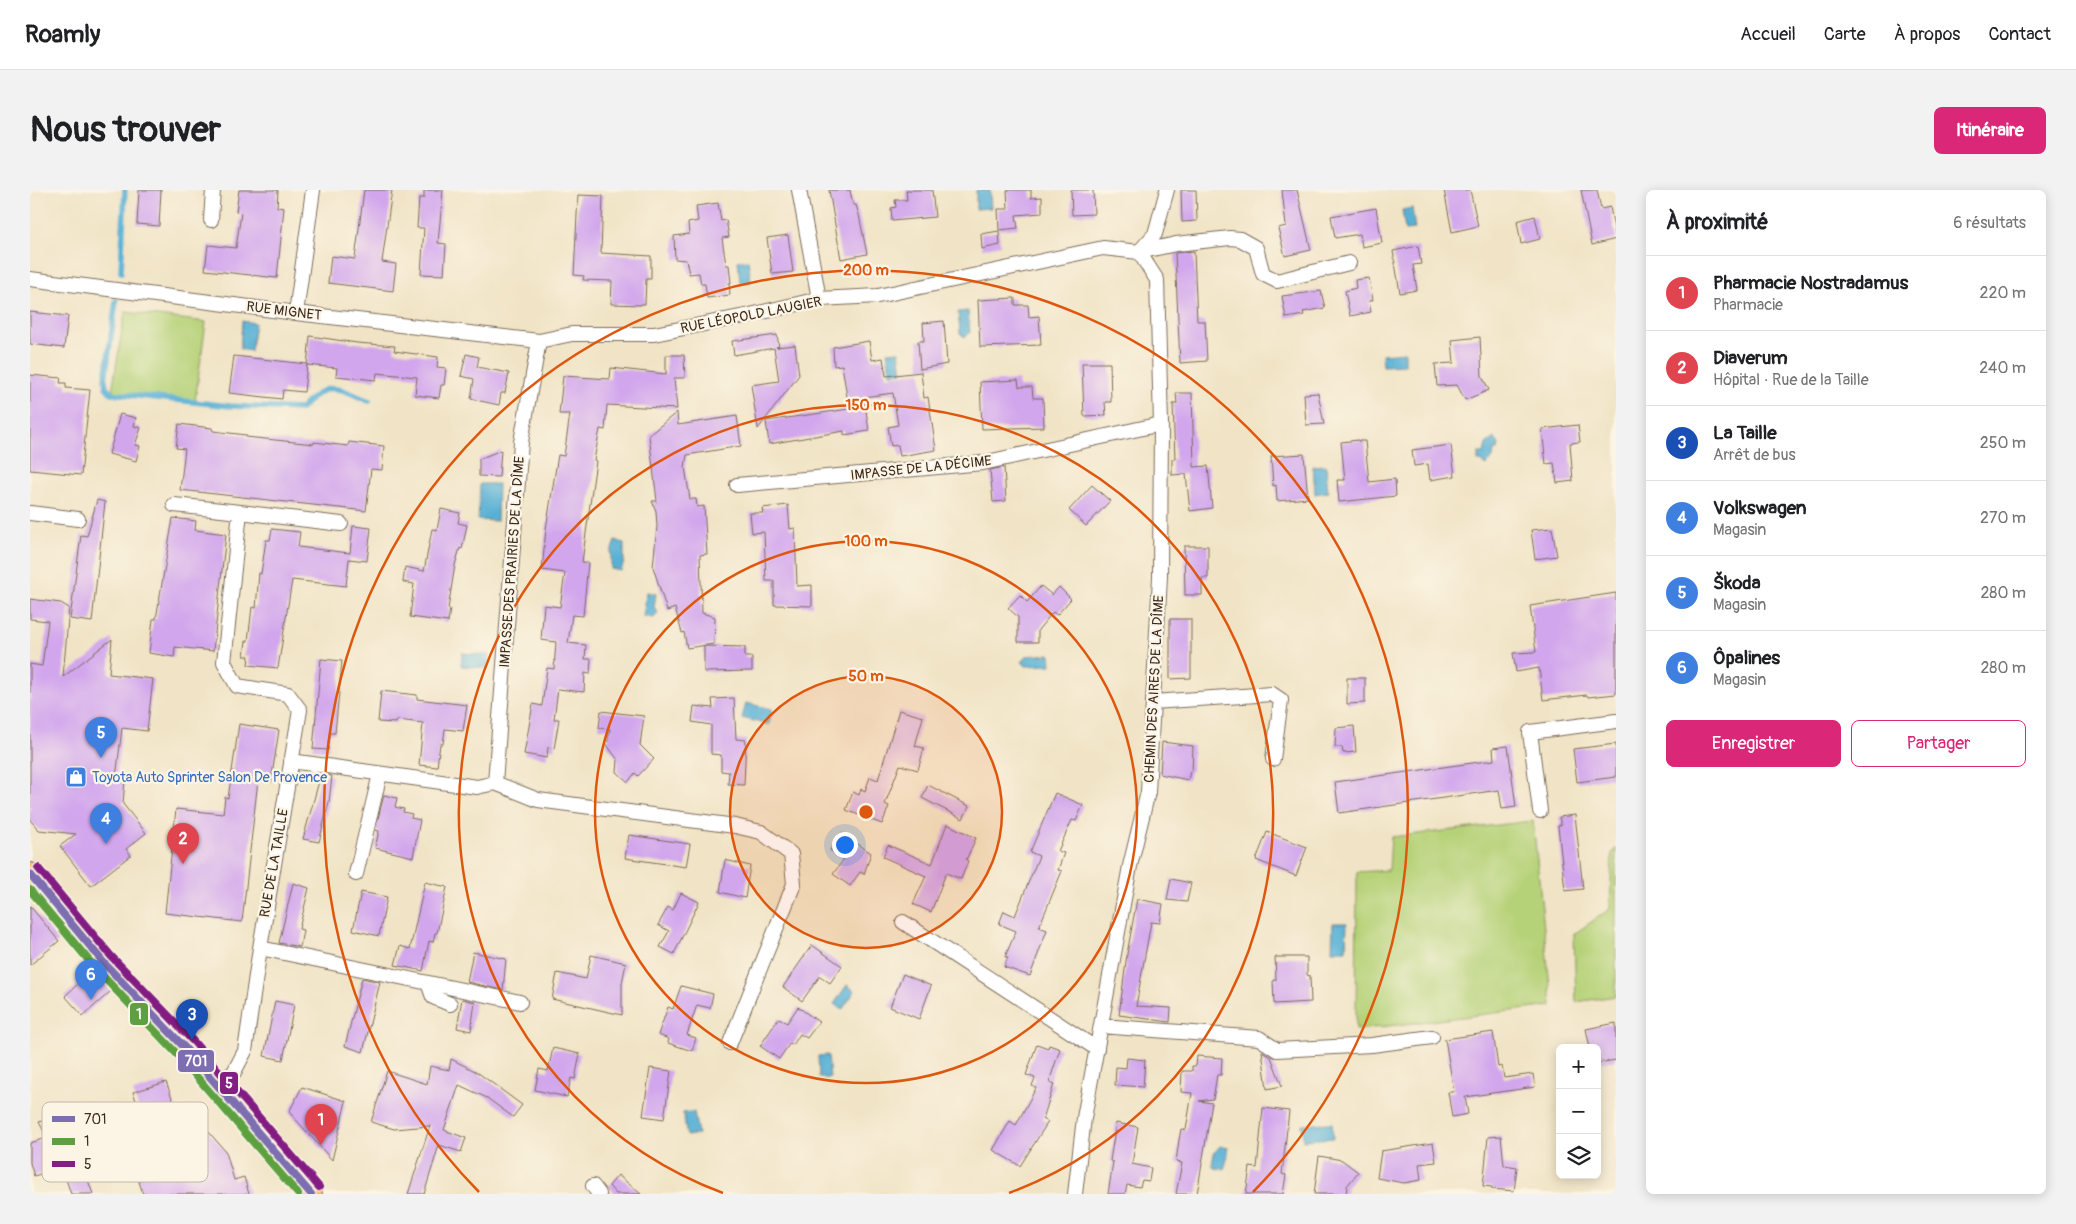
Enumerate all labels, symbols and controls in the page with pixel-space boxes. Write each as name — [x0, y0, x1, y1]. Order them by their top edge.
text: Roamly — [25, 20, 100, 49]
text: Accueil — [1740, 23, 1796, 46]
text: Carte — [1824, 23, 1866, 46]
text: À propos — [1894, 23, 1960, 46]
text: Contact — [1988, 23, 2051, 46]
button: Itinéraire — [1934, 107, 2046, 154]
text: Nous trouver — [30, 108, 221, 152]
text: À proximité — [1666, 209, 1769, 236]
text: 6 résultats — [1953, 213, 2026, 233]
text: 200 m — [843, 261, 889, 280]
text: Pharmacie Nostradamus — [1713, 271, 1908, 295]
text: 1 — [1679, 283, 1685, 303]
text: 220 m — [1980, 283, 2026, 303]
street label: RUE LÉOPOLD LAUGIER — [679, 292, 823, 337]
text: Pharmacie — [1713, 295, 1783, 315]
street label: RUE MIGNET — [245, 298, 323, 324]
text: Diaverum — [1713, 346, 1788, 370]
text: 2 — [1678, 358, 1686, 378]
text: 240 m — [1979, 358, 2026, 378]
text: Hôpital · Rue de la Taille — [1713, 370, 1869, 390]
text: 150 m — [846, 396, 886, 415]
text: La Taille — [1713, 421, 1777, 445]
text: 3 — [1678, 433, 1686, 453]
text: 250 m — [1980, 433, 2026, 453]
text: Arrêt de bus — [1713, 445, 1796, 465]
street label: IMPASSE DE LA DÉCIME — [850, 451, 992, 484]
street label: IMPASSE DES PRAIRIES DE LA DÎME — [496, 456, 528, 668]
text: Volkswagen — [1713, 496, 1806, 520]
text: 4 — [1677, 508, 1687, 528]
text: 270 m — [1980, 508, 2026, 528]
text: Magasin — [1713, 520, 1766, 540]
text: 100 m — [845, 532, 887, 551]
text: Škoda — [1713, 571, 1761, 595]
text: 5 — [1678, 583, 1686, 603]
text: 280 m — [1980, 583, 2026, 603]
street label: CHEMIN DES AIRES DE LA DÎME — [1141, 595, 1167, 783]
text: Magasin — [1713, 595, 1766, 615]
text: Ôpalines — [1713, 646, 1780, 670]
text: 6 — [1677, 658, 1687, 678]
text: 280 m — [1980, 658, 2026, 678]
text: 50 m — [849, 667, 883, 686]
text: Magasin — [1713, 670, 1766, 690]
pin: 5 — [85, 717, 117, 758]
button: Enregistrer — [1666, 720, 1841, 767]
button: Partager — [1851, 720, 2026, 767]
shop icon: Toyota Auto Sprinter Salon De Provence — [64, 765, 88, 789]
place label: Toyota Auto Sprinter Salon De Provence — [92, 769, 327, 786]
pin: 4 — [90, 803, 122, 844]
centre of rings — [857, 803, 875, 821]
street label: RUE DE LA TAILLE — [256, 807, 292, 919]
pin: 2 — [167, 823, 199, 864]
your location — [832, 832, 858, 858]
pin: 6 — [75, 959, 107, 1000]
pin: 3 — [176, 999, 208, 1040]
line badge: 1 — [129, 1002, 149, 1026]
text: 1 — [136, 1006, 142, 1023]
map controls — [1556, 1044, 1601, 1179]
button: + — [1556, 1044, 1601, 1089]
line badge: 701 — [177, 1049, 215, 1073]
text: 701 — [185, 1053, 207, 1070]
line badge: 5 — [219, 1071, 239, 1095]
text: 5 — [225, 1075, 233, 1092]
button: − — [1556, 1089, 1601, 1134]
legend — [42, 1102, 208, 1182]
pin: 1 — [305, 1104, 337, 1145]
text: 701 — [84, 1111, 106, 1128]
text: 1 — [84, 1133, 89, 1150]
button: layers — [1556, 1134, 1601, 1179]
text: 5 — [84, 1156, 92, 1173]

